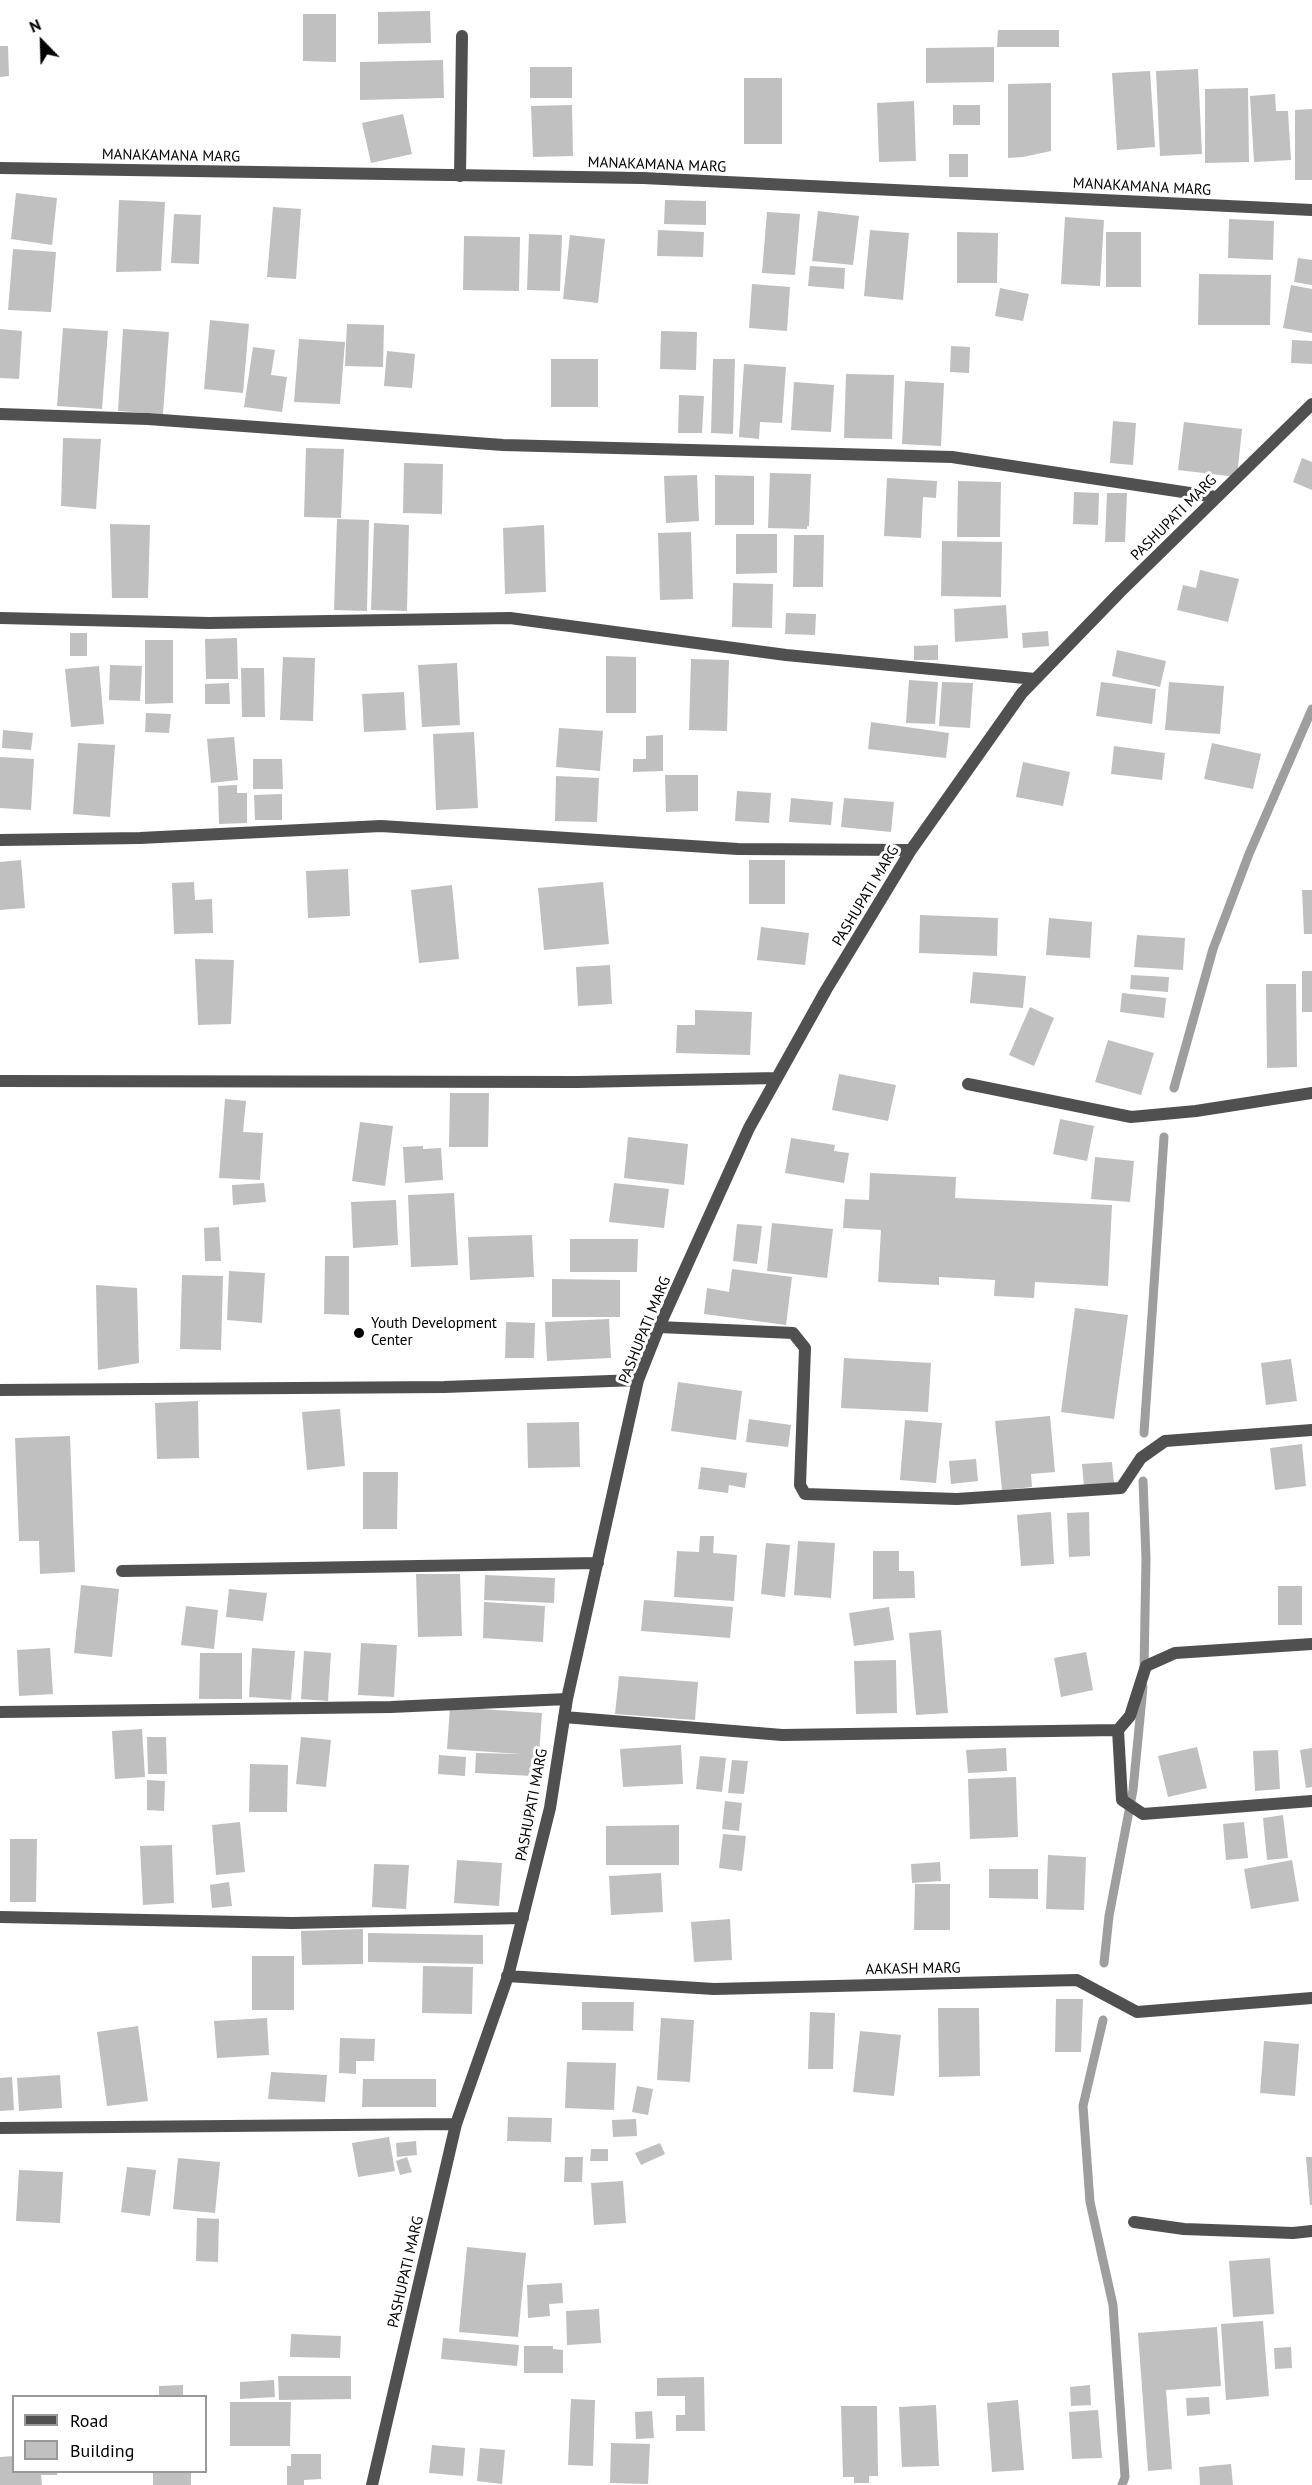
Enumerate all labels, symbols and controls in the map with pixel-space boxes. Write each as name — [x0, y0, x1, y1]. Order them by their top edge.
north arrow — [12, 12, 72, 72]
text: N — [26, 14, 44, 37]
street label: MANAKAMANA MARG — [102, 146, 240, 166]
street label: MANAKAMANA MARG — [587, 154, 727, 176]
street label: MANAKAMANA MARG — [1072, 174, 1212, 200]
street label: PASHUPATI MARG — [1127, 471, 1221, 565]
street label: PASHUPATI MARG — [829, 842, 903, 950]
street label: PASHUPATI MARG — [615, 1274, 675, 1386]
place label: Youth Development Center — [371, 1315, 497, 1350]
marker: Youth Development Center — [352, 1326, 366, 1340]
street label: PASHUPATI MARG — [512, 1747, 552, 1863]
street label: AAKASH MARG — [865, 1959, 961, 1979]
street label: PASHUPATI MARG — [384, 2214, 428, 2330]
legend — [12, 2395, 207, 2473]
text: Road — [70, 2409, 108, 2432]
text: Building — [70, 2439, 134, 2462]

